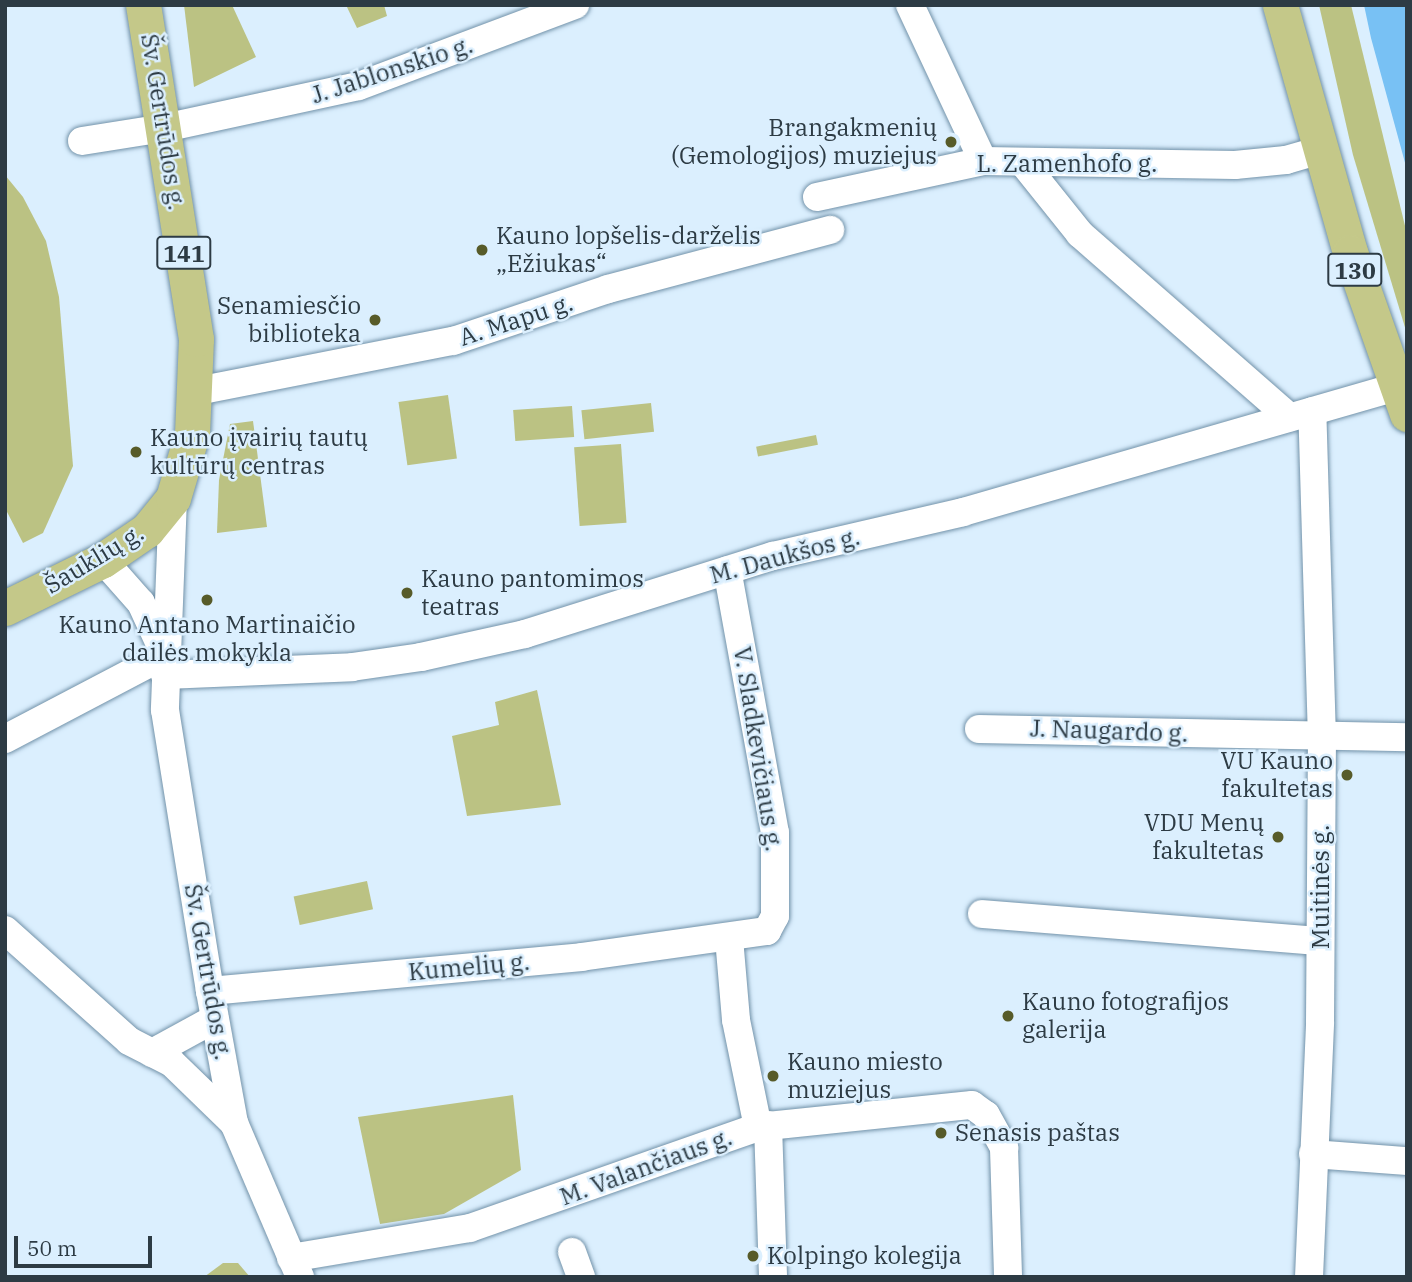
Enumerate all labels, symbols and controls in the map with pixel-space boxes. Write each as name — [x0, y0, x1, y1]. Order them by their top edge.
street label: J. Jablonskio g. — [308, 30, 476, 110]
street label: Šv. Gertrūdos g. — [135, 32, 191, 212]
place label: Brangakmenių (Gemologijos) muziejus — [671, 114, 937, 170]
marker: Brangakmenių (Gemologijos) muziejus — [943, 134, 959, 150]
street label: L. Zamenhofo g. — [976, 150, 1158, 178]
place label: Kauno lopšelis-darželis „Ežiukas“ — [496, 222, 761, 278]
road number: 141 — [156, 234, 212, 272]
marker: Kauno lopšelis-darželis „Ežiukas“ — [474, 242, 490, 258]
road number: 130 — [1327, 250, 1383, 290]
street label: A. Mapu g. — [456, 288, 576, 352]
place label: Senamiesčio biblioteka — [217, 292, 361, 348]
marker: Senamiesčio biblioteka — [367, 312, 383, 328]
place label: Kauno įvairių tautų kultūrų centras — [150, 424, 368, 480]
marker: Kauno įvairių tautų kultūrų centras — [128, 444, 144, 460]
street label: Šauklių g. — [39, 518, 149, 600]
street label: M. Daukšos g. — [707, 522, 863, 590]
place label: Kauno pantomimos teatras — [421, 565, 644, 621]
marker: Kauno pantomimos teatras — [399, 585, 415, 601]
marker: Kauno Antano Martinaičio dailės mokykla — [199, 592, 215, 608]
place label: Kauno Antano Martinaičio dailės mokykla — [58, 611, 356, 667]
street label: V. Sladkevičiaus g. — [728, 645, 788, 853]
street label: J. Naugardo g. — [1029, 714, 1189, 748]
place label: VU Kauno fakultetas — [1221, 747, 1333, 803]
marker: VU Kauno fakultetas — [1339, 767, 1355, 783]
place label: VDU Menų fakultetas — [1144, 809, 1264, 865]
street label: Muitinės g. — [1307, 825, 1335, 949]
marker: VDU Menų fakultetas — [1270, 829, 1286, 845]
street label: Šv. Gertrūdos g. — [178, 882, 238, 1062]
street label: Kumelių g. — [407, 947, 531, 987]
place label: Kauno fotografijos galerija — [1022, 988, 1229, 1044]
marker: Kauno fotografijos galerija — [1000, 1008, 1016, 1024]
place label: Kauno miesto muziejus — [787, 1048, 943, 1104]
marker: Kauno miesto muziejus — [765, 1068, 781, 1084]
place label: Senasis paštas — [955, 1119, 1120, 1147]
street label: M. Valančiaus g. — [556, 1123, 736, 1211]
marker: Senasis paštas — [933, 1125, 949, 1141]
scale bar — [18, 1222, 156, 1266]
text: 50 m — [27, 1234, 77, 1262]
place label: Kolpingo kolegija — [767, 1242, 962, 1270]
marker: Kolpingo kolegija — [745, 1248, 761, 1264]

